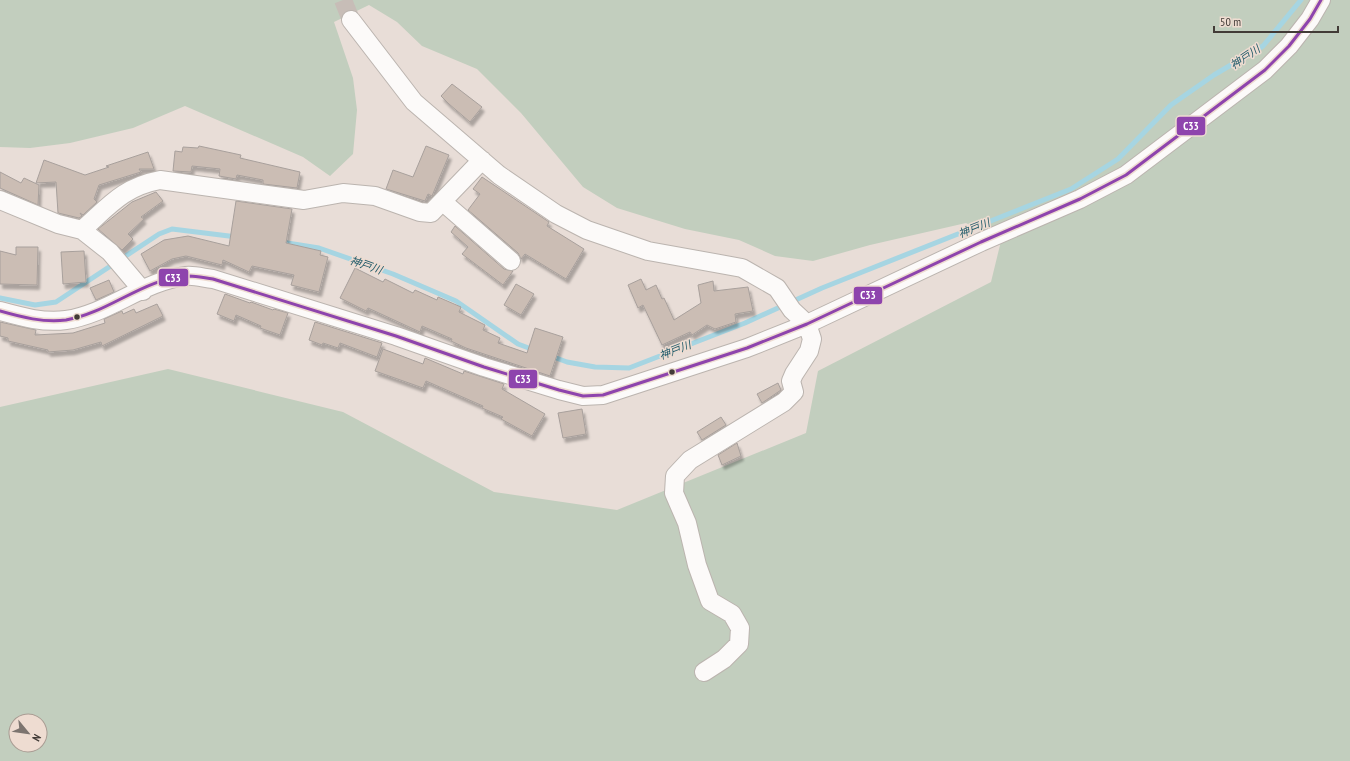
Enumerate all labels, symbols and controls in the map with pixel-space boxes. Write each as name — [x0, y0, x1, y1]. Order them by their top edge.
scale bar — [1214, 8, 1338, 34]
text: 50 m — [1220, 14, 1241, 29]
water label: 神戸川 — [1227, 41, 1263, 72]
line badge: C33 — [1176, 116, 1206, 136]
text: C33 — [1183, 119, 1199, 133]
water label: 神戸川 — [956, 215, 993, 241]
water label: 神戸川 — [348, 253, 385, 277]
line badge: C33 — [158, 268, 189, 287]
text: C33 — [165, 271, 181, 285]
line badge: C33 — [853, 286, 883, 305]
text: C33 — [860, 288, 876, 302]
unlabelled marker — [72, 312, 82, 322]
water label: 神戸川 — [657, 337, 694, 362]
unlabelled marker — [667, 367, 677, 377]
line badge: C33 — [508, 369, 538, 389]
text: C33 — [515, 372, 531, 386]
north arrow — [8, 713, 48, 753]
text: N — [29, 732, 44, 744]

